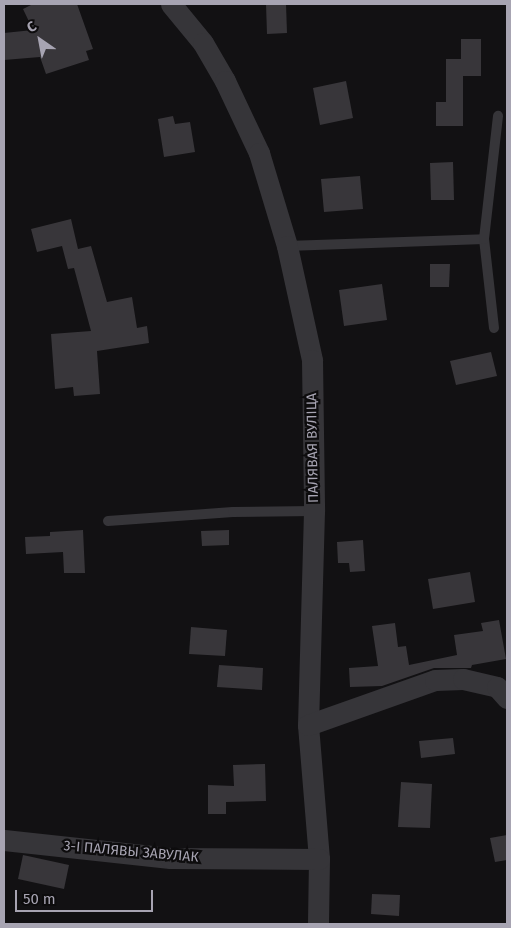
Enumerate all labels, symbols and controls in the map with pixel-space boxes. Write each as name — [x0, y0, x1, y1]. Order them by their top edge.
north arrow — [15, 15, 65, 65]
text: С — [24, 18, 40, 36]
street label: ПАЛЯВАЯ ВУЛІЦА — [304, 393, 322, 503]
street label: 3-І ПАЛЯВЫ ЗАВУЛАК — [63, 838, 199, 866]
scale bar — [18, 880, 155, 912]
text: 50 m — [23, 890, 56, 908]

